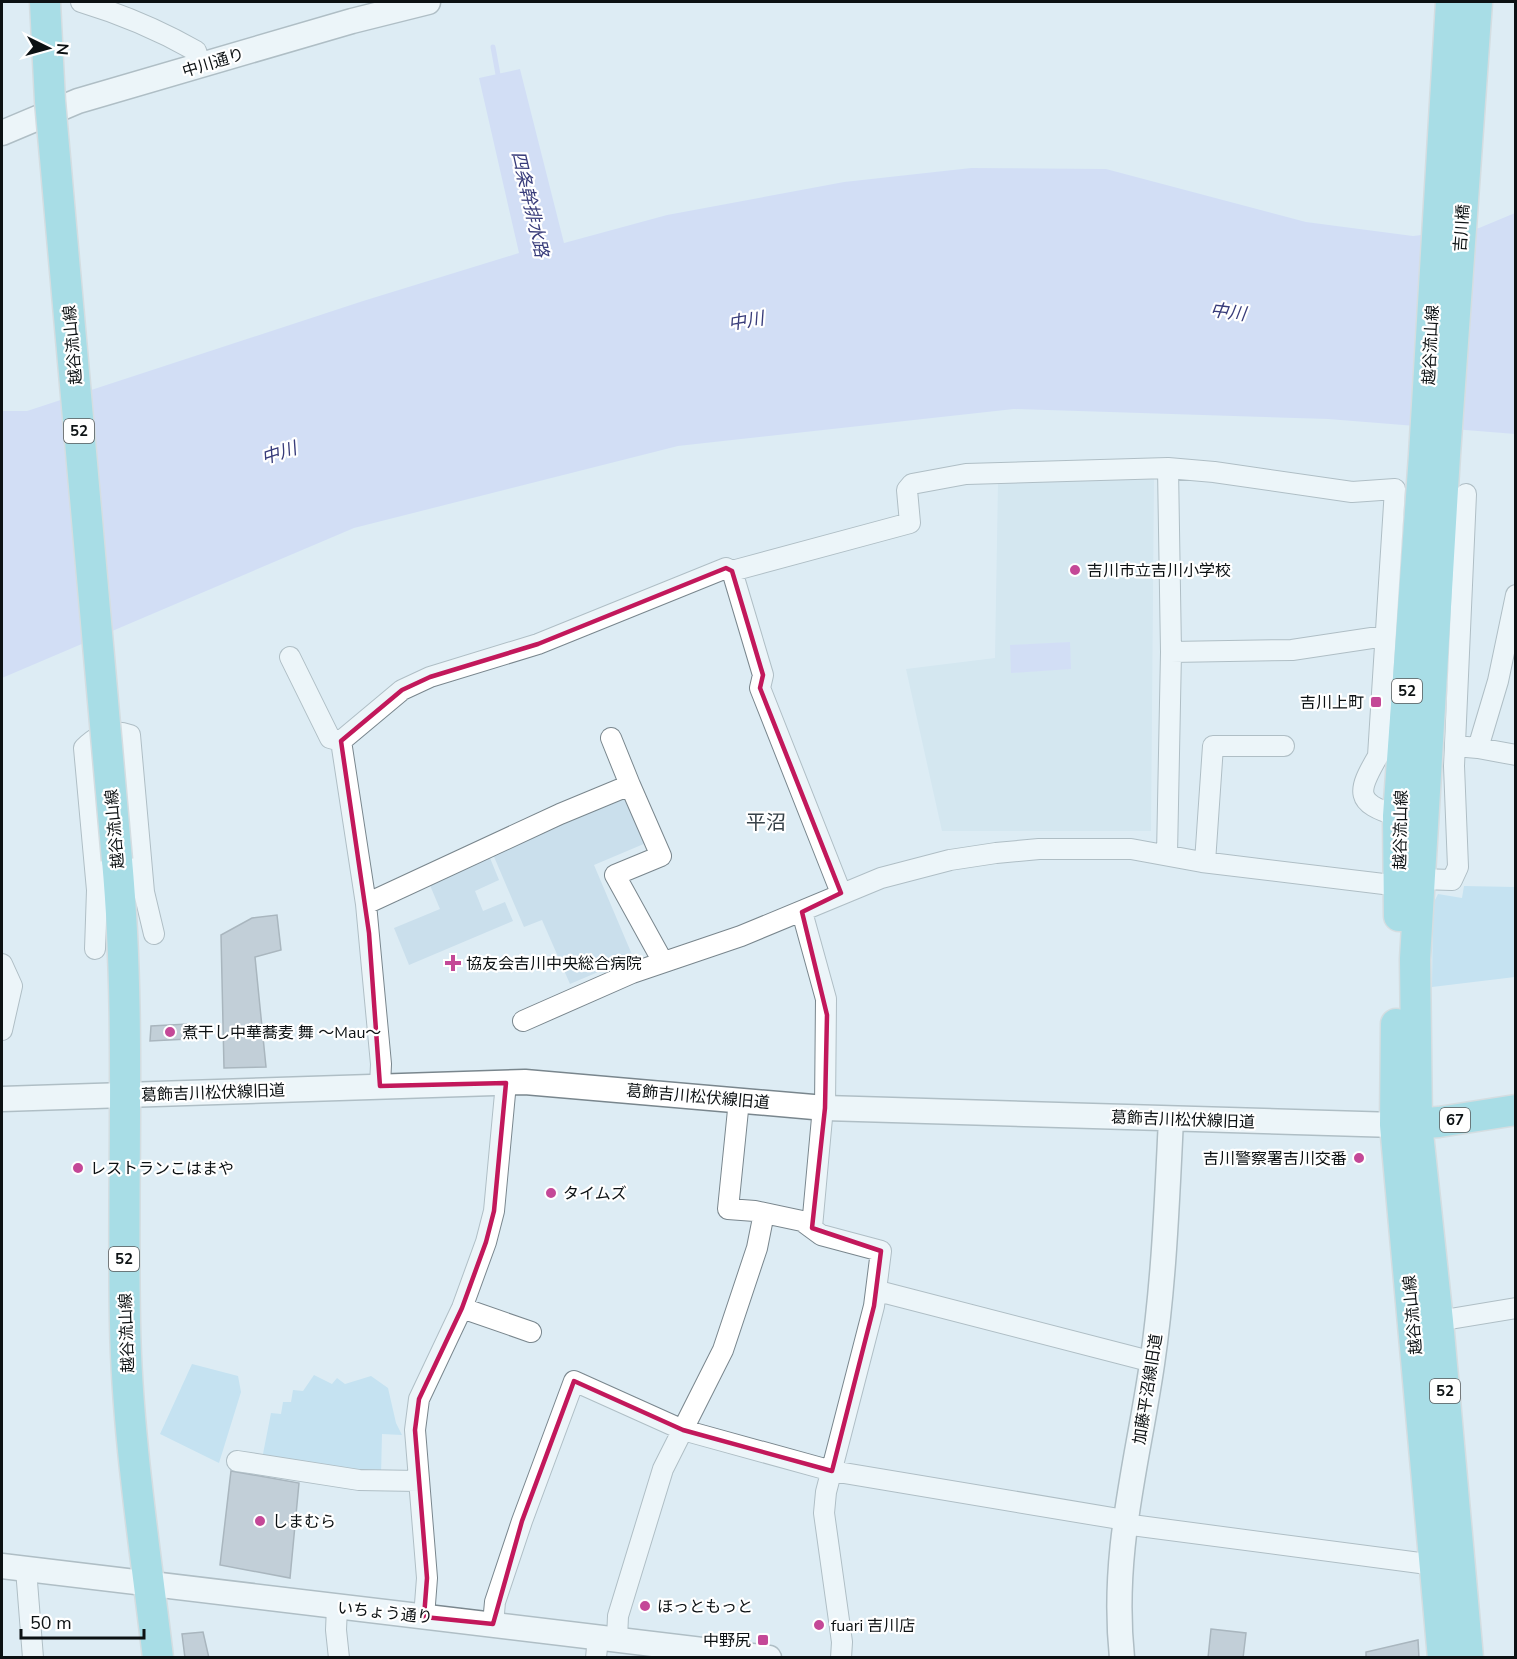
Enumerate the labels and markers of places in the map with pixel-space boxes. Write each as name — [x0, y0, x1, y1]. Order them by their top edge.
place label: 吉川市立吉川小学校 — [1087, 560, 1231, 582]
marker: 吉川市立吉川小学校 — [1068, 563, 1082, 577]
place label: 吉川上町 — [1300, 692, 1364, 714]
marker: 吉川上町 — [1369, 695, 1383, 709]
place label: 協友会吉川中央総合病院 — [466, 953, 642, 975]
marker: 協友会吉川中央総合病院 — [444, 954, 462, 972]
place label: 煮干し中華蕎麦 舞 〜Mau〜 — [182, 1022, 381, 1044]
marker: 煮干し中華蕎麦 舞 〜Mau〜 — [163, 1025, 177, 1039]
place label: 吉川警察署吉川交番 — [1203, 1148, 1347, 1170]
marker: 吉川警察署吉川交番 — [1352, 1151, 1366, 1165]
place label: レストランこはまや — [90, 1158, 234, 1180]
marker: レストランこはまや — [71, 1161, 85, 1175]
place label: タイムズ — [563, 1183, 627, 1205]
marker: タイムズ — [544, 1186, 558, 1200]
place label: しまむら — [272, 1511, 336, 1533]
marker: しまむら — [253, 1514, 267, 1528]
place label: ほっともっと — [657, 1596, 753, 1618]
marker: ほっともっと — [638, 1599, 652, 1613]
place label: fuari 吉川店 — [831, 1615, 915, 1637]
marker: fuari 吉川店 — [812, 1618, 826, 1632]
place label: 中野尻 — [703, 1630, 751, 1652]
marker: 中野尻 — [756, 1633, 770, 1647]

